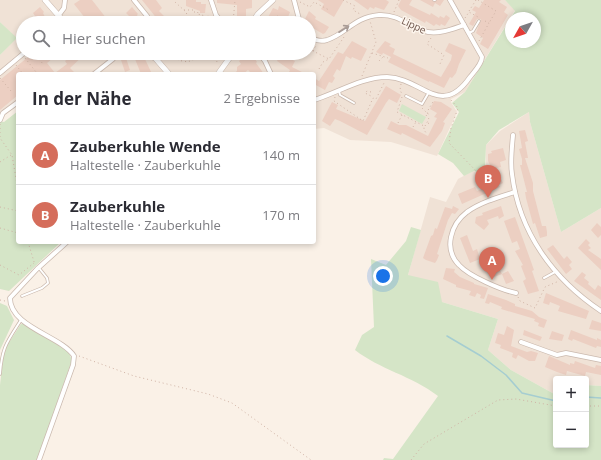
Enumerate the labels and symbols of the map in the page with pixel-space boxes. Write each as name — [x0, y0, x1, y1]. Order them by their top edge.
north arrow — [505, 12, 541, 48]
street label: Lippe — [399, 13, 429, 37]
one-way arrow — [338, 25, 349, 33]
pin: B — [475, 165, 501, 198]
pin: A — [479, 247, 505, 280]
your location — [373, 266, 393, 286]

